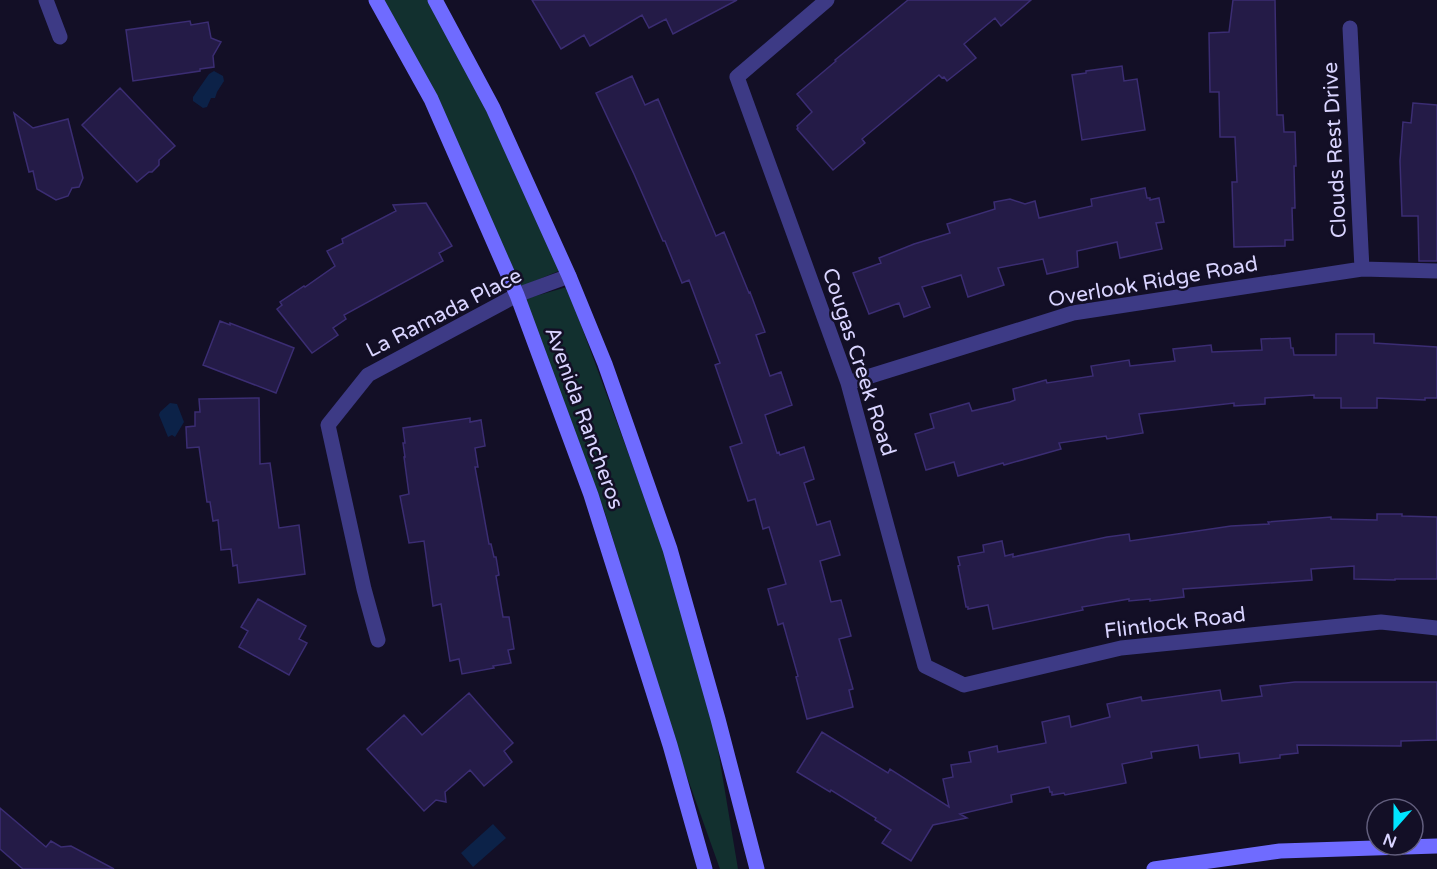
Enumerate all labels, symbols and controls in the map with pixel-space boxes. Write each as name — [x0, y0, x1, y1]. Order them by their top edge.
street label: Clouds Rest Drive — [1318, 61, 1352, 239]
street label: Overlook Ridge Road — [1046, 251, 1260, 313]
street label: La Ramada Place — [362, 263, 526, 363]
street label: Cougas Creek Road — [817, 265, 901, 459]
street label: Avenida Rancheros — [539, 323, 629, 513]
street label: Flintlock Road — [1103, 602, 1247, 644]
north arrow — [1365, 797, 1425, 857]
text: N — [1380, 828, 1400, 852]

